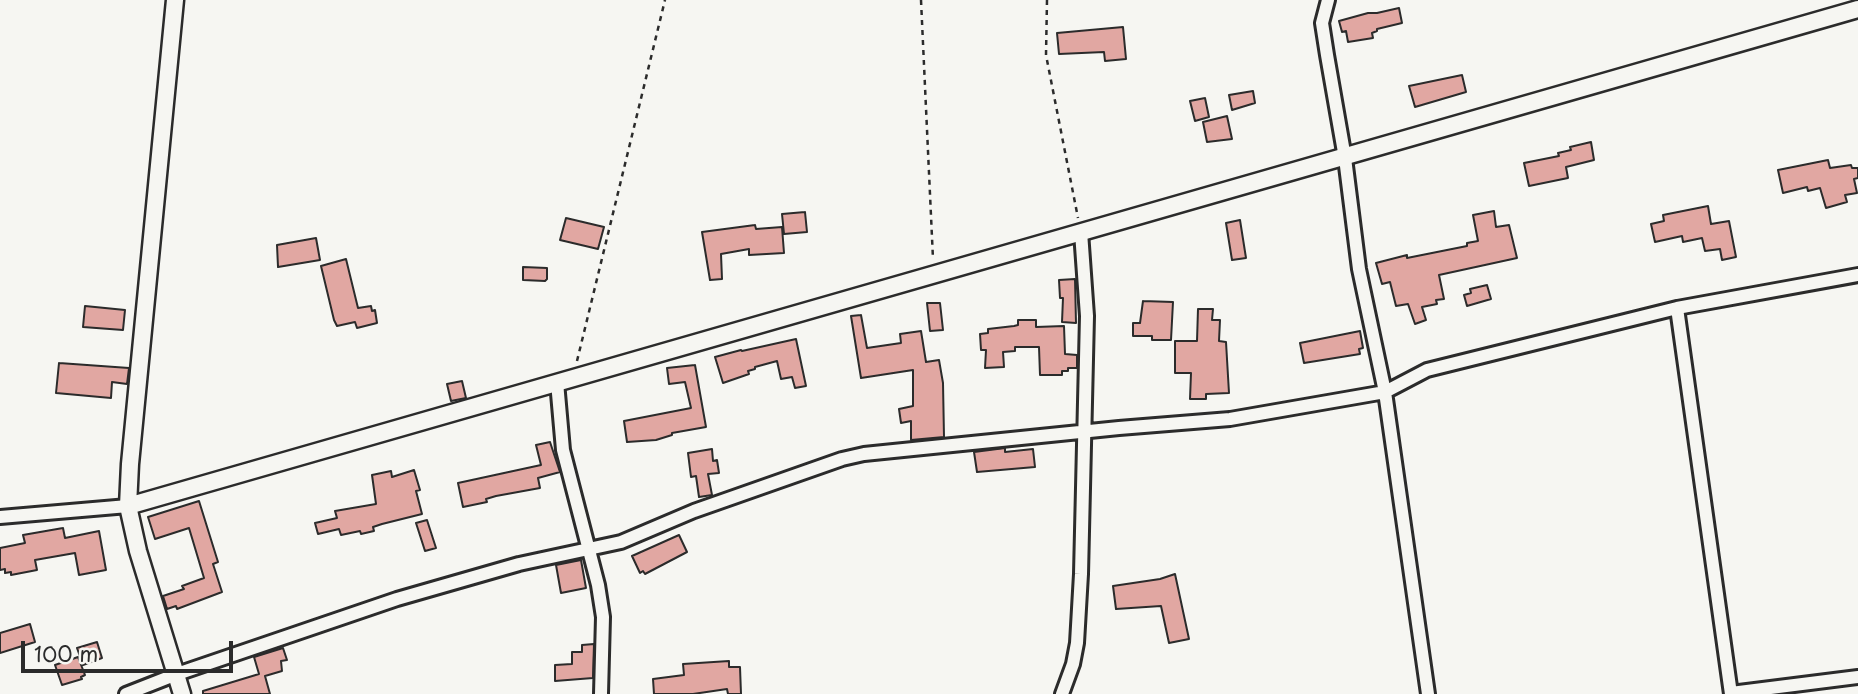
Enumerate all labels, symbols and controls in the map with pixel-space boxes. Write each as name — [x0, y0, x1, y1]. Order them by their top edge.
scale bar — [24, 628, 236, 672]
text: 100 m — [34, 637, 98, 669]

